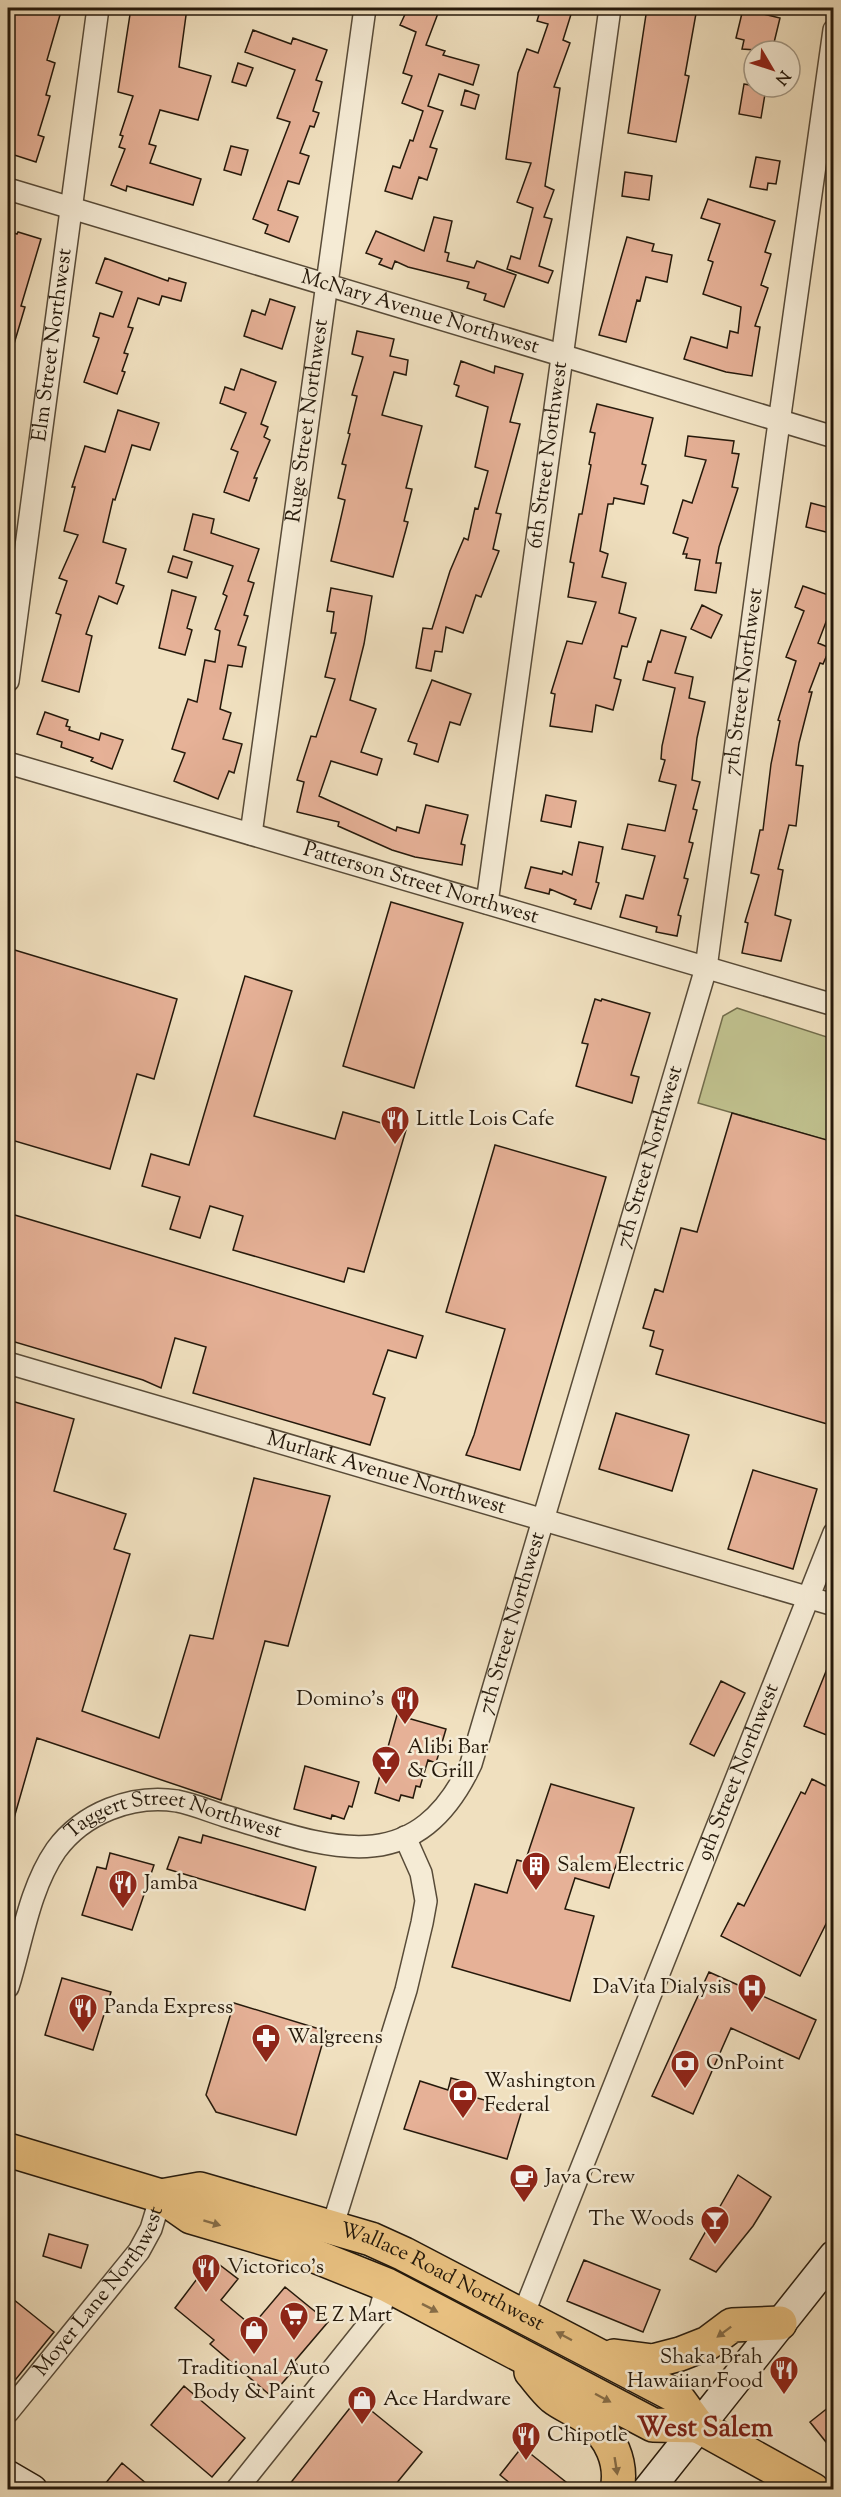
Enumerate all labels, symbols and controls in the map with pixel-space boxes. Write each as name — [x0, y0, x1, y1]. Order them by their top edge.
north arrow — [742, 39, 802, 99]
text: N — [769, 65, 795, 89]
street label: Elm Street Northwest — [25, 247, 81, 443]
street label: McNary Avenue Northwest — [297, 263, 543, 363]
street label: Ruge Street Northwest — [279, 317, 337, 525]
street label: 6th Street Northwest — [521, 360, 576, 551]
street label: 7th Street Northwest — [717, 586, 772, 777]
street label: Patterson Street Northwest — [299, 835, 542, 933]
street label: 7th Street Northwest — [609, 1062, 691, 1252]
restaurant icon: Little Lois Cafe — [379, 1104, 411, 1146]
place label: Little Lois Cafe — [416, 1105, 555, 1135]
street label: Murlark Avenue Northwest — [263, 1425, 509, 1523]
street label: 7th Street Northwest — [471, 1528, 554, 1718]
street label: 9th Street Northwest — [690, 1679, 788, 1865]
restaurant icon: Domino's — [389, 1684, 421, 1726]
place label: Domino's — [296, 1685, 384, 1715]
place label: Alibi Bar & Grill — [407, 1733, 488, 1787]
bar icon: Alibi Bar & Grill — [370, 1744, 402, 1786]
text: Taggert Street Northwest — [58, 1784, 285, 1847]
street label: Taggert Street Northwest — [63, 1823, 289, 1857]
building icon: Salem Electric — [520, 1850, 552, 1892]
place label: Salem Electric — [557, 1851, 684, 1881]
restaurant icon: Jamba — [107, 1868, 139, 1910]
place label: Jamba — [143, 1869, 198, 1899]
hospital icon: DaVita Dialysis — [736, 1972, 768, 2014]
place label: DaVita Dialysis — [593, 1973, 731, 2003]
restaurant icon: Panda Express — [67, 1992, 99, 2034]
place label: Panda Express — [104, 1993, 233, 2023]
pharmacy icon: Walgreens — [250, 2022, 282, 2064]
place label: Walgreens — [287, 2023, 383, 2053]
bank icon: OnPoint — [669, 2048, 701, 2090]
place label: OnPoint — [706, 2049, 784, 2079]
place label: Washington Federal — [484, 2067, 596, 2121]
bank icon: Washington Federal — [447, 2078, 479, 2120]
cafe icon: Java Crew — [508, 2162, 540, 2204]
place label: Java Crew — [544, 2163, 636, 2193]
street label: Moyer Lane Northwest — [27, 2203, 172, 2384]
bar icon: The Woods — [699, 2204, 731, 2246]
place label: The Woods — [588, 2205, 694, 2235]
street label: Wallace Road Northwest — [336, 2216, 549, 2339]
one-way arrow — [203, 2219, 221, 2228]
restaurant icon: Victorico's — [190, 2252, 222, 2294]
place label: Victorico's — [227, 2253, 324, 2283]
supermarket icon: E Z Mart — [278, 2300, 310, 2342]
place label: E Z Mart — [315, 2301, 392, 2331]
one-way arrow — [422, 2303, 439, 2313]
shop icon: Traditional Auto Body & Paint — [238, 2314, 270, 2356]
one-way arrow — [716, 2326, 732, 2338]
one-way arrow — [556, 2332, 573, 2341]
place label: Shaka Brah Hawaiian Food — [627, 2343, 763, 2397]
place label: Traditional Auto Body & Paint — [178, 2354, 330, 2408]
restaurant icon: Shaka Brah Hawaiian Food — [768, 2354, 800, 2396]
shop icon: Ace Hardware — [346, 2384, 378, 2426]
place label: Ace Hardware — [383, 2385, 511, 2415]
one-way arrow — [595, 2393, 612, 2403]
district label: West Salem — [637, 2410, 774, 2449]
restaurant icon: Chipotle — [510, 2420, 542, 2462]
place label: Chipotle — [547, 2421, 628, 2451]
one-way arrow — [612, 2457, 621, 2476]

